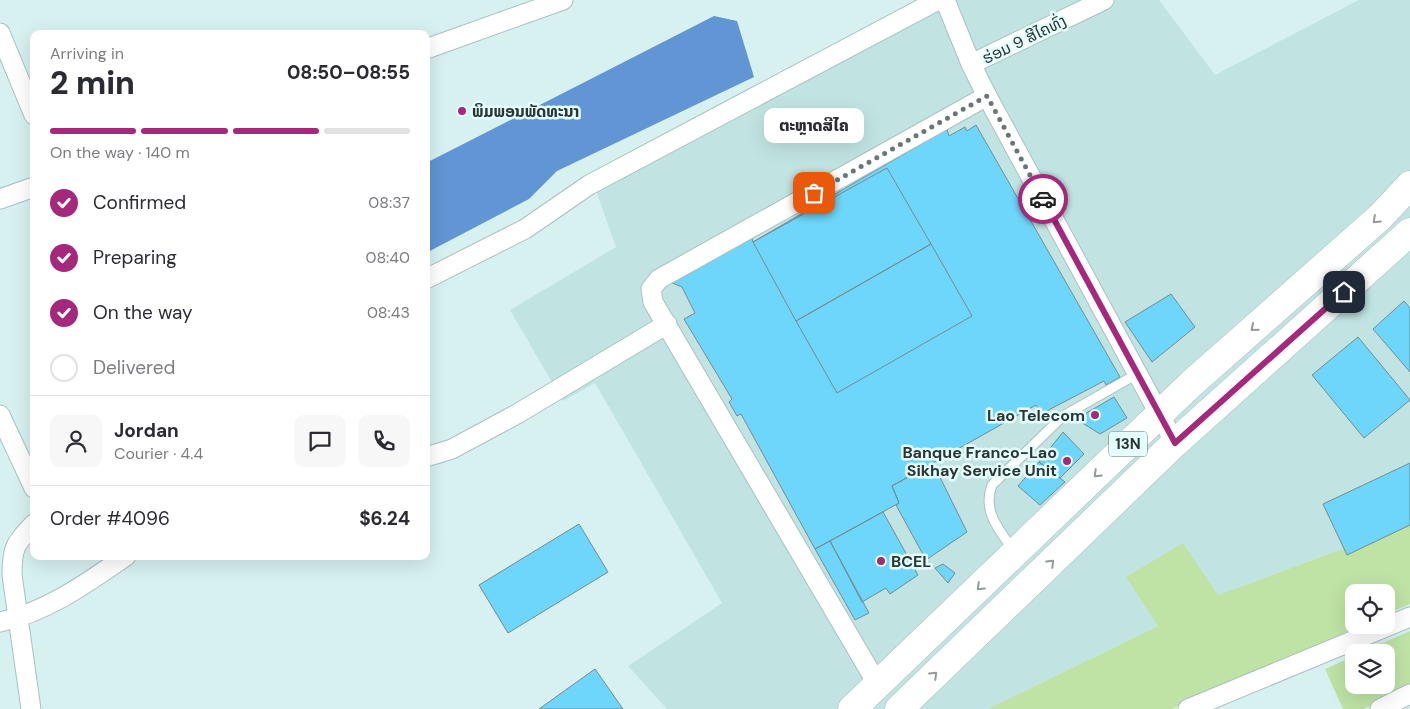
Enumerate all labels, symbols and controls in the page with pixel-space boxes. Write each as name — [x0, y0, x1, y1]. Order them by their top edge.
street label: ຮ່ອມ 9 ສີໄຄທົ່ງ — [978, 9, 1070, 69]
text: Arriving in — [50, 43, 124, 64]
text: 08:50–08:55 — [287, 60, 410, 85]
text: 2 min — [50, 62, 135, 104]
place label: ພິມພອນພັດທະນາ — [472, 101, 579, 122]
marker: ພິມພອນພັດທະນາ — [456, 105, 468, 117]
callout: ຕະຫຼາດສີໄຄ — [764, 108, 864, 143]
text: ຕະຫຼາດສີໄຄ — [779, 115, 849, 136]
text: On the way · 140 m — [50, 142, 190, 163]
pin — [793, 172, 835, 214]
courier — [1018, 174, 1068, 224]
icon: bag — [800, 179, 828, 207]
icon: car — [1029, 185, 1057, 213]
icon: check — [50, 189, 78, 217]
text: Confirmed — [93, 190, 186, 215]
text: 08:37 — [368, 192, 410, 213]
one-way arrow — [1373, 214, 1382, 223]
icon: check — [50, 244, 78, 272]
text: Preparing — [93, 245, 177, 270]
text: 08:40 — [365, 247, 410, 268]
pin — [1323, 271, 1365, 313]
icon: home — [1330, 278, 1358, 306]
icon: check — [50, 299, 78, 327]
text: On the way — [93, 300, 193, 325]
text: 08:43 — [367, 302, 410, 323]
one-way arrow — [1251, 322, 1260, 331]
text: Delivered — [93, 355, 175, 380]
place label: Lao Telecom — [987, 405, 1085, 426]
marker: Lao Telecom — [1089, 409, 1101, 421]
button: person — [50, 415, 102, 467]
button: chat — [294, 415, 346, 467]
button: phone — [358, 415, 410, 467]
text: Jordan — [114, 418, 179, 443]
road number: 13N — [1109, 432, 1147, 456]
place label: Banque Franco-Lao Sikhay Service Unit — [902, 442, 1057, 481]
text: Courier · 4.4 — [114, 443, 203, 464]
marker: Banque Franco-Lao Sikhay Service Unit — [1061, 455, 1073, 467]
one-way arrow — [1094, 468, 1103, 477]
text: Order #4096 — [50, 506, 170, 531]
text: $6.24 — [359, 506, 410, 531]
place label: BCEL — [891, 551, 931, 572]
marker: BCEL — [875, 555, 887, 567]
one-way arrow — [1046, 560, 1055, 569]
one-way arrow — [977, 581, 986, 590]
map controls — [1345, 584, 1395, 694]
button: locate — [1345, 584, 1395, 634]
button: layers — [1345, 644, 1395, 694]
one-way arrow — [928, 672, 937, 681]

